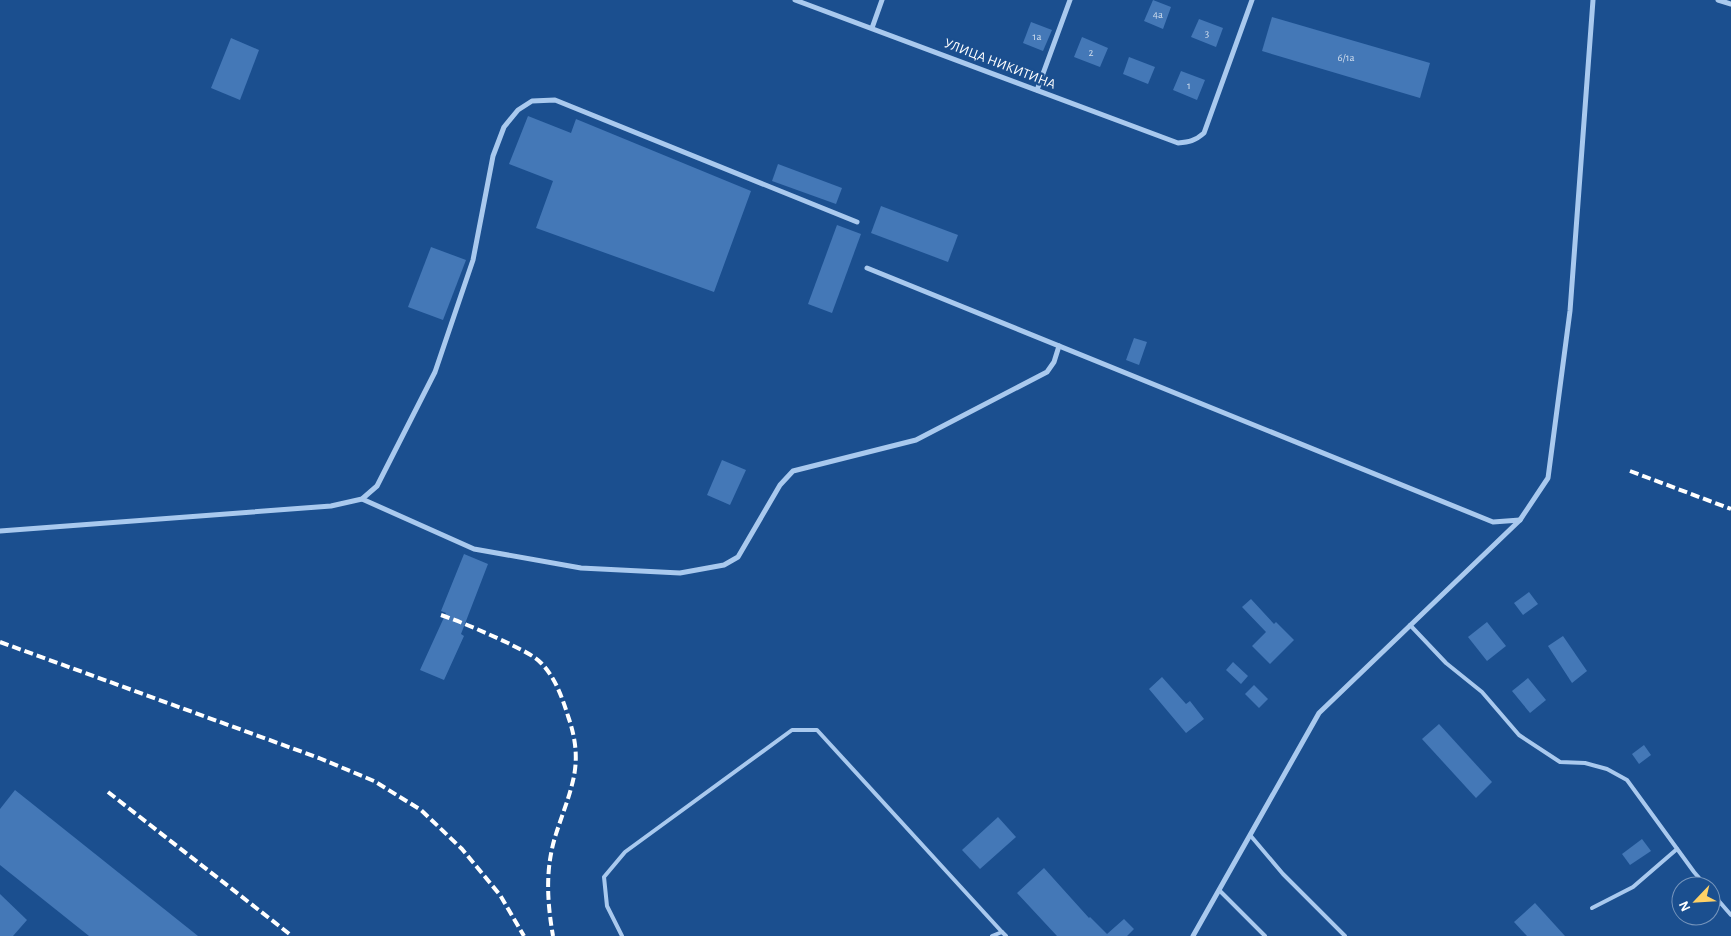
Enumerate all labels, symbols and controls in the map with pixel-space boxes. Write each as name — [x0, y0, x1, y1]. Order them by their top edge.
house number: 4а — [1153, 9, 1163, 20]
house number: 3 — [1205, 28, 1210, 39]
house number: 1а — [1033, 31, 1041, 42]
street label: УЛИЦА НИКИТИНА — [942, 36, 1058, 92]
house number: 2 — [1088, 47, 1094, 58]
house number: 6/1а — [1337, 52, 1355, 63]
house number: 1 — [1187, 80, 1191, 91]
north arrow — [1671, 876, 1721, 926]
text: N — [1677, 899, 1694, 913]

